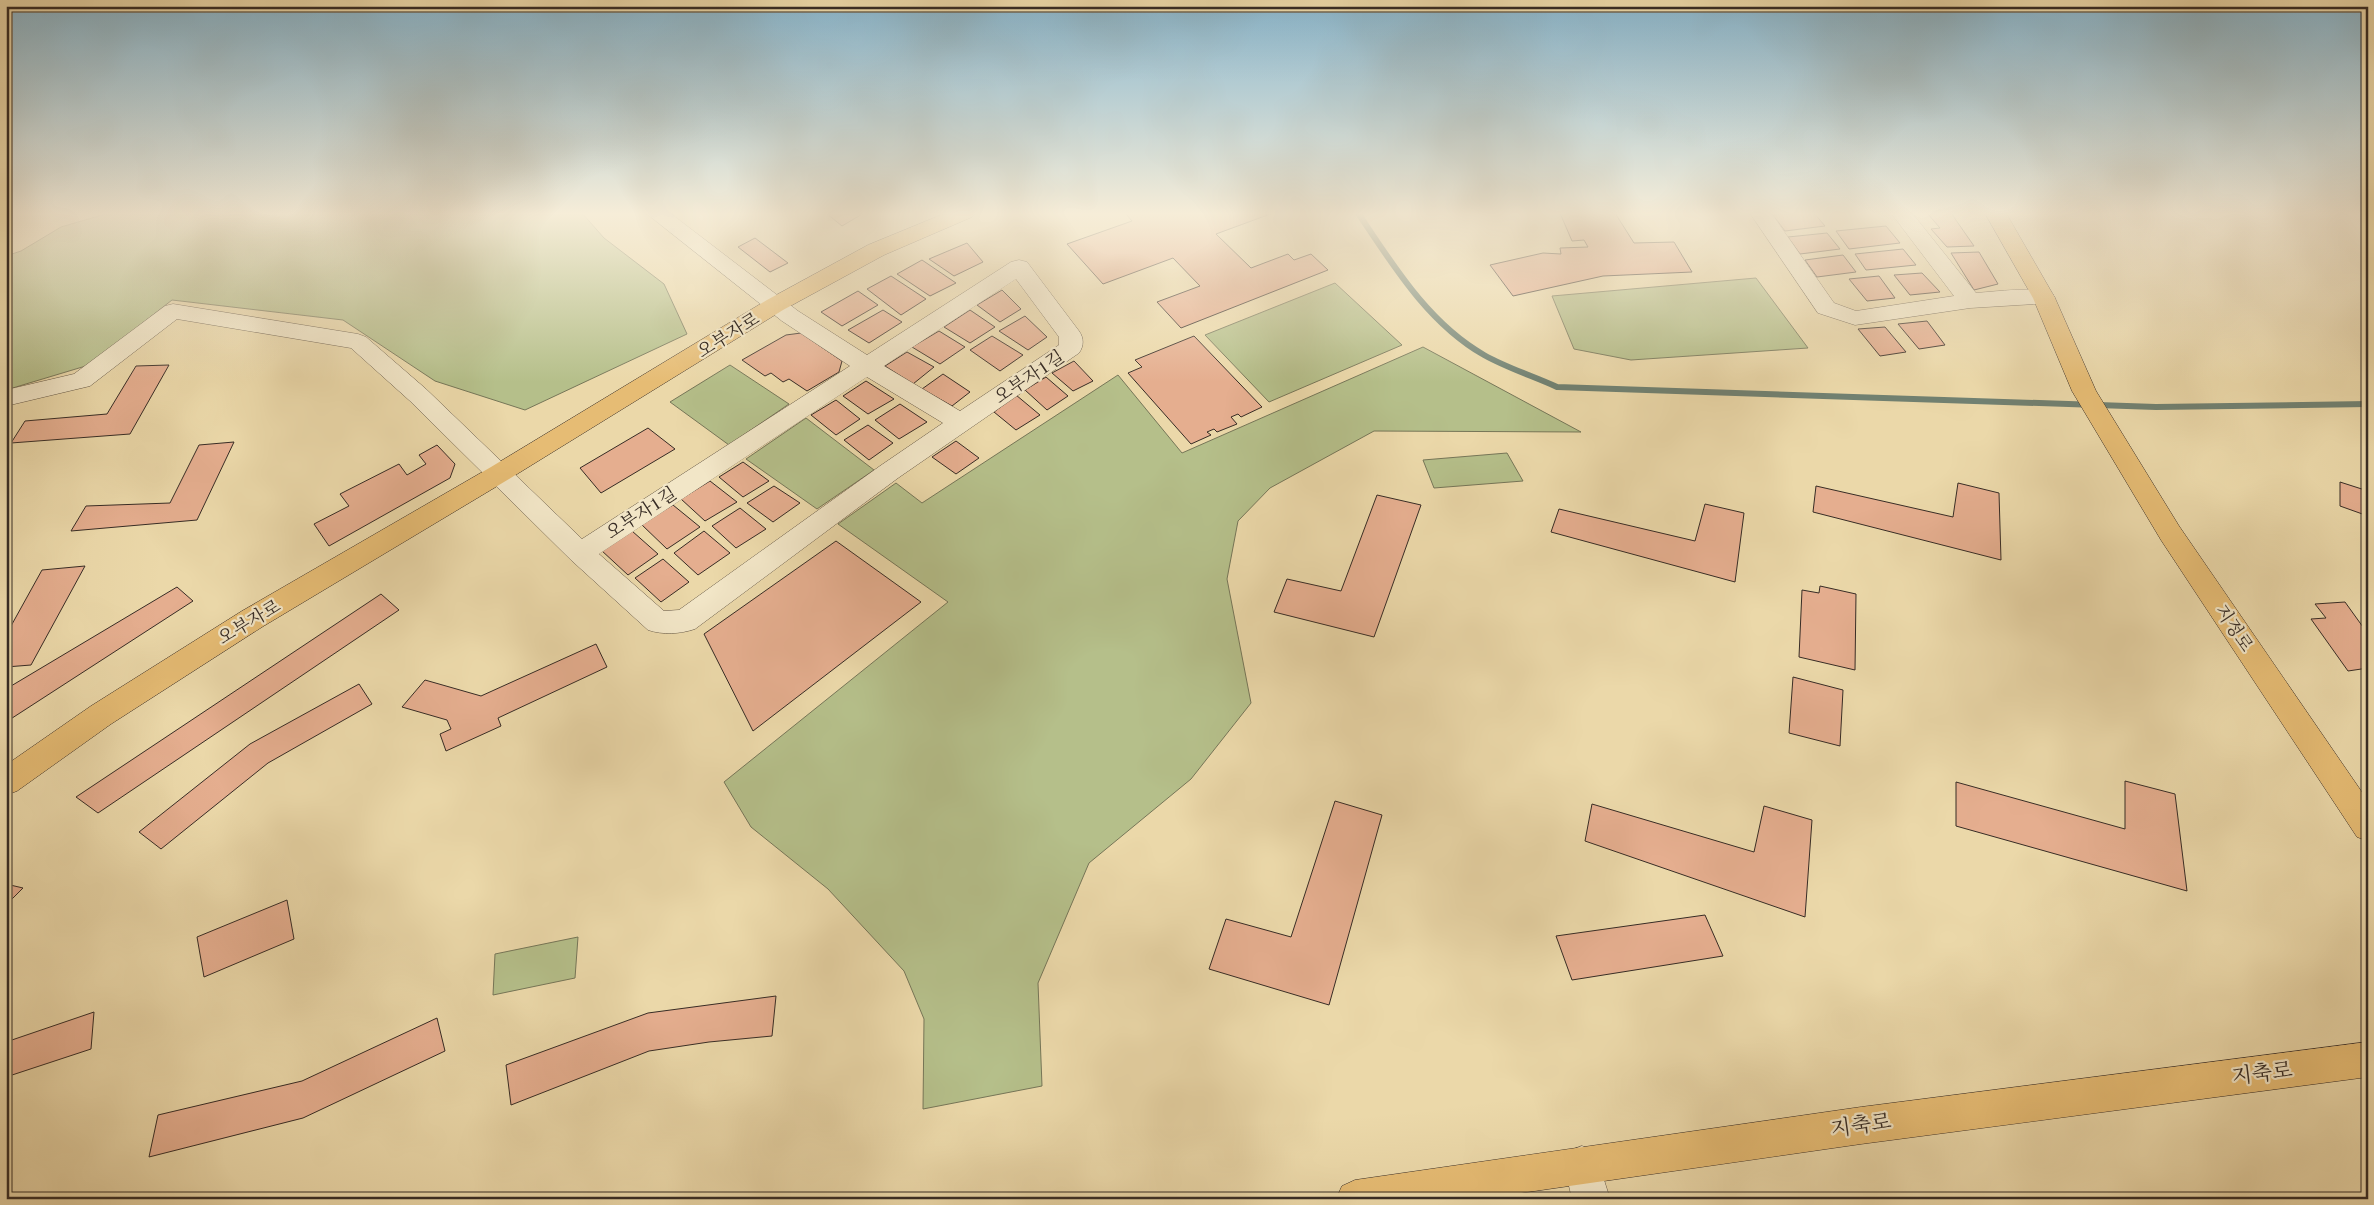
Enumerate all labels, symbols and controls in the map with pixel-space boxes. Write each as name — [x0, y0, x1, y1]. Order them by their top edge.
street label: 오부자로 — [694, 309, 763, 362]
street label: 오부자1길 — [991, 347, 1068, 408]
street label: 오부자1길 — [603, 484, 680, 543]
street label: 오부자로 — [215, 596, 284, 648]
street label: 지정로 — [2211, 601, 2256, 655]
street label: 지축로 — [2230, 1058, 2294, 1089]
street label: 지축로 — [1829, 1110, 1893, 1141]

